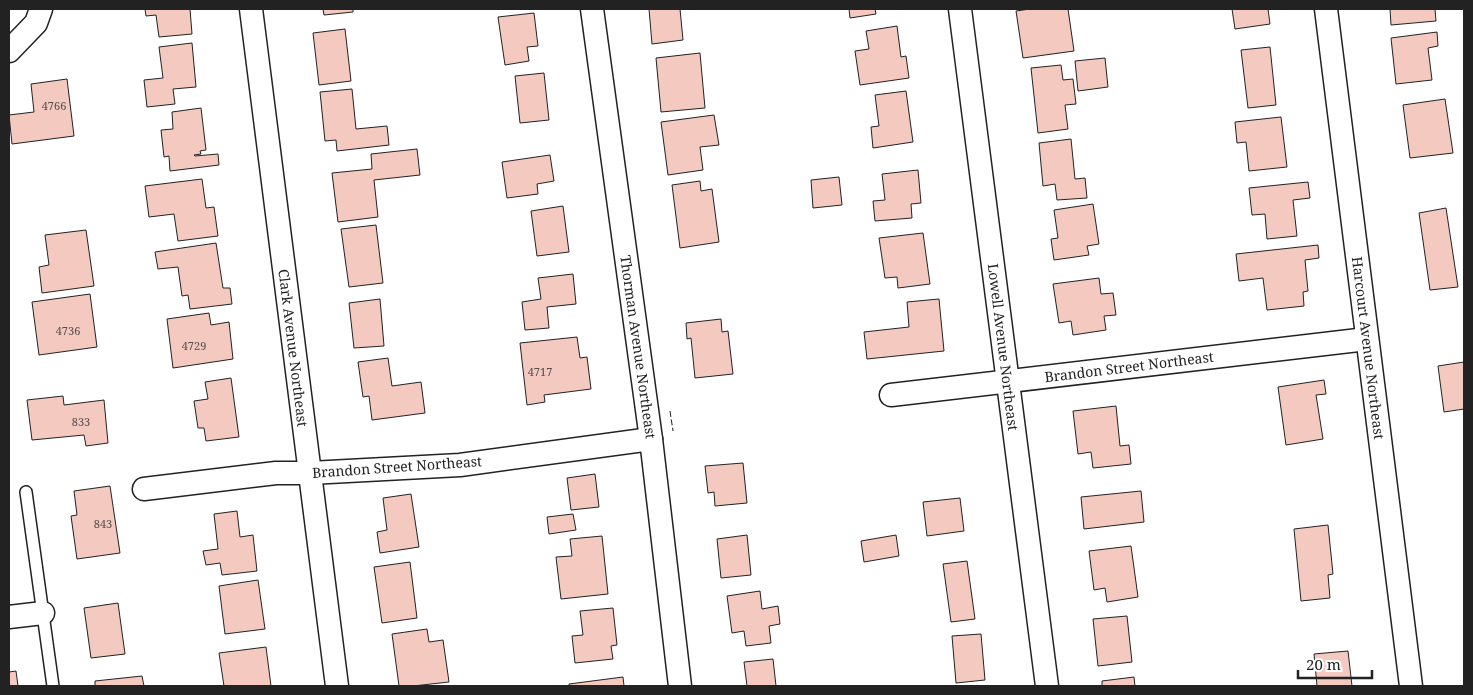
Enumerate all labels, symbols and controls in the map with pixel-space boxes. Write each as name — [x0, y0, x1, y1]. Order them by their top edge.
house number: 4766 — [42, 98, 66, 113]
street label: Thorman Avenue Northeast — [616, 254, 661, 440]
street label: Harcourt Avenue Northeast — [1348, 255, 1389, 441]
street label: Lowell Avenue Northeast — [984, 262, 1023, 432]
street label: Clark Avenue Northeast — [274, 268, 313, 428]
house number: 4736 — [56, 323, 80, 338]
house number: 4729 — [182, 338, 206, 353]
street label: Brandon Street Northeast — [1043, 347, 1215, 386]
house number: 4717 — [528, 364, 552, 379]
house number: 833 — [72, 414, 90, 429]
street label: Brandon Street Northeast — [311, 451, 483, 482]
house number: 843 — [94, 516, 112, 531]
scale bar — [1298, 648, 1372, 680]
text: 20 m — [1306, 654, 1341, 674]

